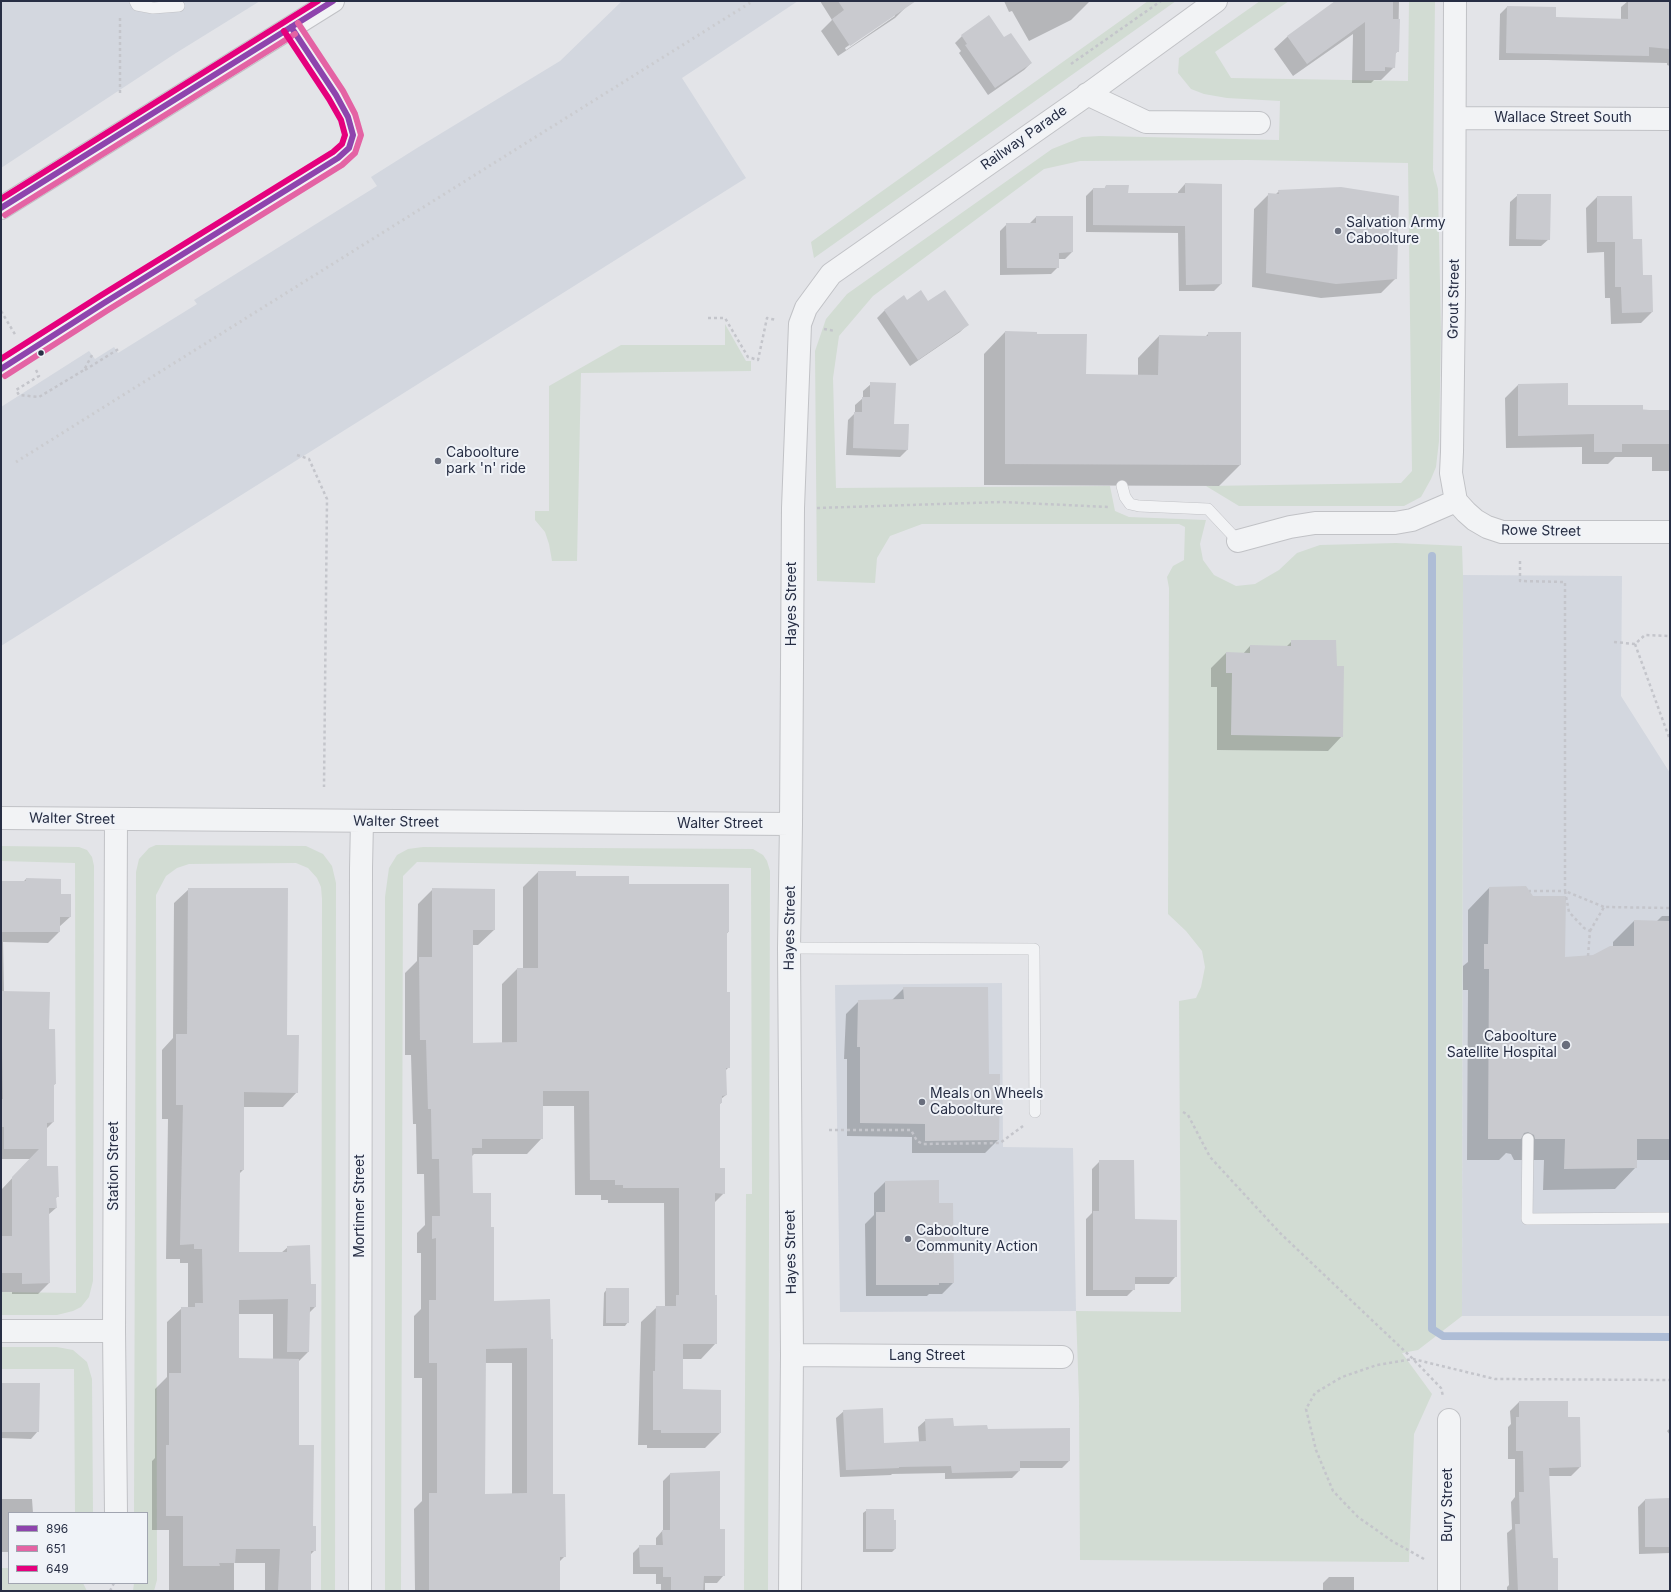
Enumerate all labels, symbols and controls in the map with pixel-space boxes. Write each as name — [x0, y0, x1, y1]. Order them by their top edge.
street label: Railway Parade — [978, 102, 1070, 174]
street label: Wallace Street South — [1494, 110, 1632, 126]
place label: Salvation Army Caboolture — [1346, 215, 1446, 248]
marker: Salvation Army Caboolture — [1333, 226, 1343, 236]
street label: Grout Street — [1445, 259, 1463, 339]
unlabelled marker — [36, 348, 46, 358]
place label: Caboolture park 'n' ride — [446, 445, 526, 478]
marker: Caboolture park 'n' ride — [433, 456, 443, 466]
street label: Rowe Street — [1501, 522, 1581, 540]
street label: Hayes Street — [784, 562, 800, 646]
street label: Walter Street — [29, 810, 115, 828]
street label: Walter Street — [353, 813, 439, 831]
street label: Walter Street — [677, 816, 763, 832]
street label: Hayes Street — [781, 886, 799, 970]
place label: Caboolture Satellite Hospital — [1447, 1029, 1557, 1062]
marker: Caboolture Satellite Hospital — [1560, 1039, 1572, 1051]
place label: Meals on Wheels Caboolture — [930, 1086, 1043, 1118]
marker: Meals on Wheels Caboolture — [917, 1097, 927, 1107]
street label: Station Street — [106, 1121, 122, 1211]
street label: Mortimer Street — [352, 1154, 368, 1258]
street label: Hayes Street — [782, 1210, 800, 1294]
place label: Caboolture Community Action — [916, 1223, 1038, 1256]
marker: Caboolture Community Action — [903, 1234, 913, 1244]
street label: Lang Street — [889, 1348, 965, 1364]
street label: Bury Street — [1440, 1468, 1456, 1542]
legend — [8, 1512, 148, 1584]
text: 896 — [46, 1521, 68, 1536]
text: 651 — [46, 1541, 66, 1556]
text: 649 — [46, 1561, 69, 1576]

